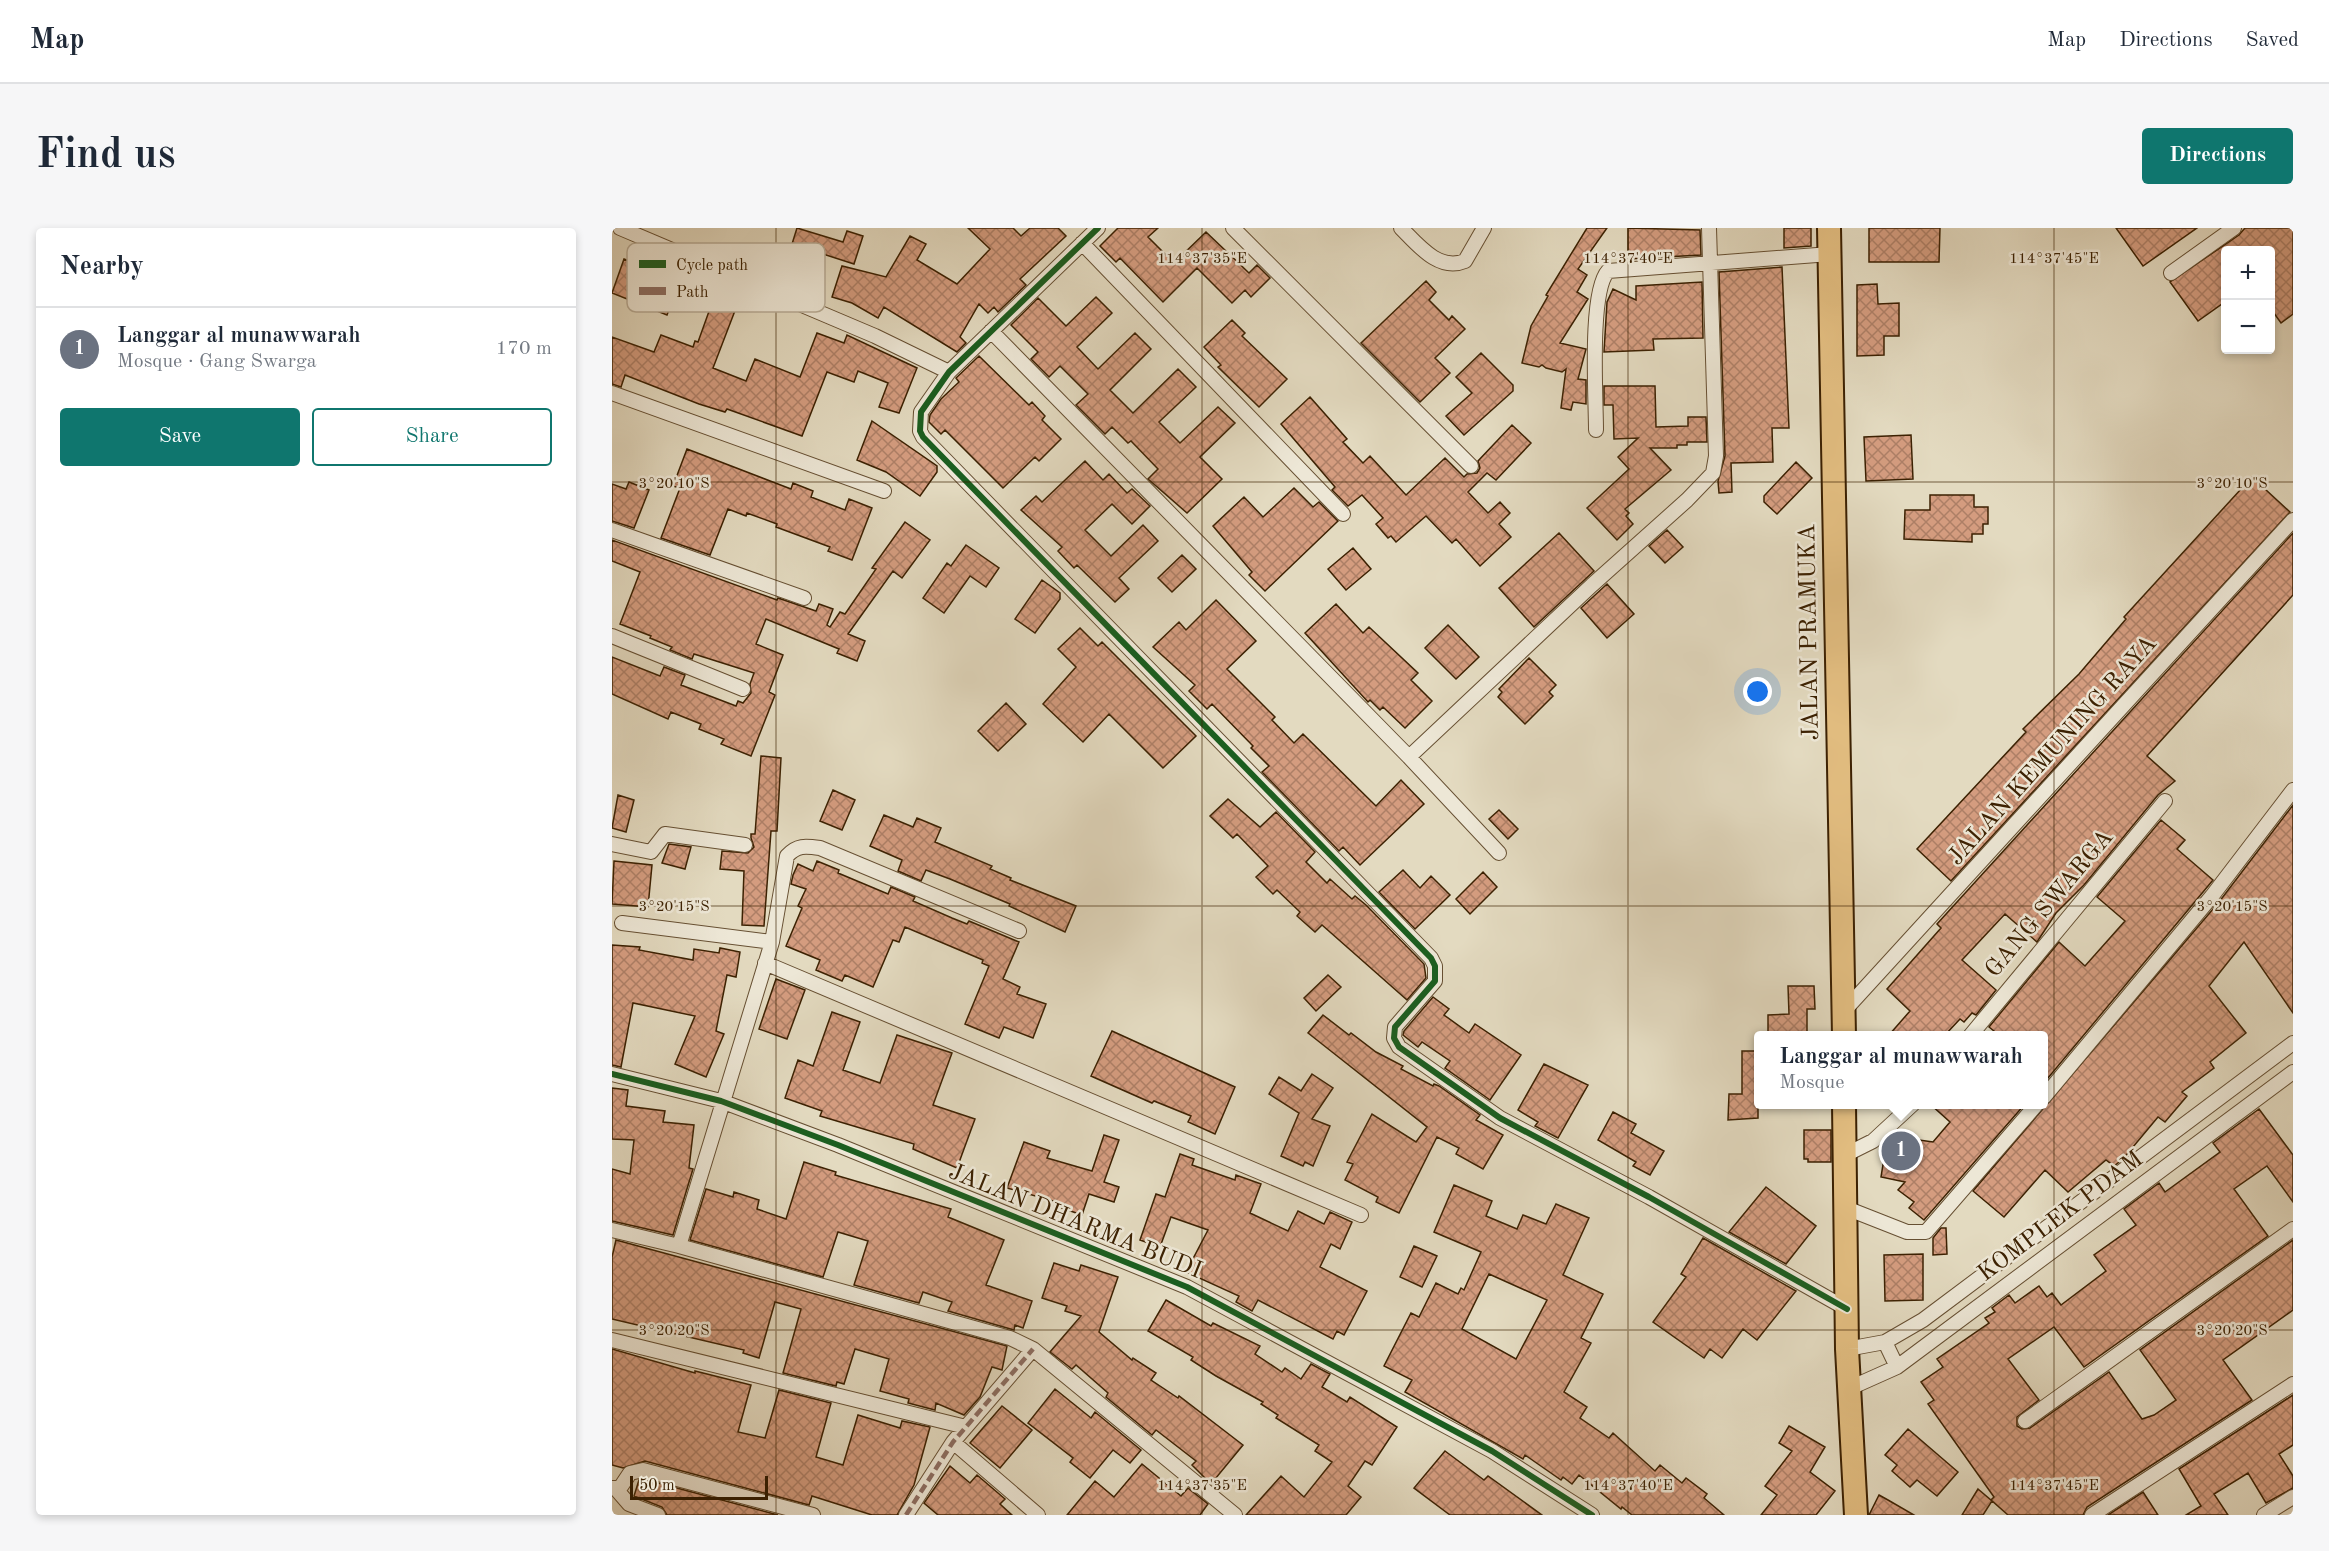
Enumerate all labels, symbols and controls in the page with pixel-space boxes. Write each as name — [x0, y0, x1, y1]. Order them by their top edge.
text: Map — [30, 27, 84, 55]
text: Map — [2047, 30, 2086, 51]
text: Directions — [2119, 30, 2213, 51]
text: Saved — [2246, 30, 2299, 51]
button: Directions — [2142, 128, 2293, 184]
text: Find us — [36, 135, 175, 177]
legend — [627, 243, 825, 312]
map controls — [2221, 246, 2275, 354]
button: + — [2221, 246, 2275, 300]
text: 114°37'35"E — [1157, 252, 1247, 267]
text: 114°37'40"E — [1583, 252, 1673, 267]
text: 114°37'45"E — [2009, 252, 2099, 267]
text: Nearby — [60, 254, 144, 280]
text: Cycle path — [676, 258, 748, 274]
text: Path — [676, 285, 709, 301]
button: − — [2221, 300, 2275, 354]
text: Langgar al munawwarah — [117, 325, 361, 347]
text: 1 — [74, 339, 85, 359]
text: 170 m — [496, 339, 552, 359]
text: Mosque · Gang Swarga — [117, 352, 317, 372]
button: Save — [60, 408, 300, 466]
button: Share — [312, 408, 552, 466]
text: 3°20'10"S — [638, 477, 710, 492]
text: 3°20'10"S — [2196, 477, 2268, 492]
street label: JALAN PRAMUKA — [1796, 524, 1824, 740]
street label: JALAN KEMUNING RAYA — [1944, 632, 2162, 870]
your location — [1743, 677, 1772, 706]
street label: GANG SWARGA — [1981, 826, 2119, 982]
text: 3°20'15"S — [638, 900, 710, 915]
text: 3°20'15"S — [2196, 900, 2268, 915]
popup — [1754, 1031, 2048, 1109]
text: Langgar al munawwarah — [1779, 1046, 2023, 1068]
text: Mosque — [1779, 1073, 1845, 1093]
pin: 1 — [1882, 1128, 1920, 1174]
street label: KOMPLEK PDAM — [1974, 1147, 2148, 1287]
street label: JALAN DHARMA BUDI — [945, 1160, 1205, 1284]
text: 3°20'20"S — [638, 1324, 710, 1339]
text: 3°20'20"S — [2196, 1324, 2268, 1339]
scale bar — [630, 1473, 768, 1500]
text: 50 m — [639, 1478, 675, 1494]
text: 114°37'35"E — [1157, 1479, 1247, 1494]
text: 114°37'40"E — [1583, 1479, 1673, 1494]
text: 114°37'45"E — [2009, 1479, 2099, 1494]

